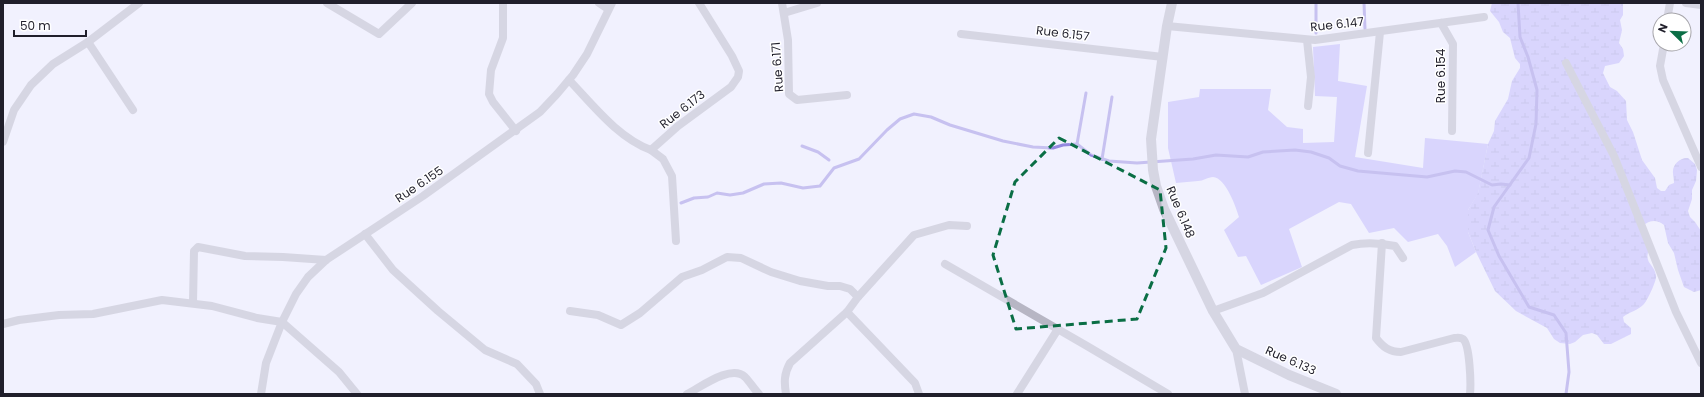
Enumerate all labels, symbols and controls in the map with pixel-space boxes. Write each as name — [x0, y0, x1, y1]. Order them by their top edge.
scale bar — [14, 12, 86, 38]
north arrow — [1652, 12, 1692, 52]
street label: Rue 6.147 — [1309, 13, 1365, 35]
text: 50 m — [20, 17, 51, 34]
street label: Rue 6.157 — [1035, 21, 1091, 45]
text: N — [1654, 21, 1672, 35]
street label: Rue 6.171 — [767, 41, 787, 93]
street label: Rue 6.154 — [1432, 48, 1449, 103]
street label: Rue 6.173 — [656, 86, 708, 132]
street label: Rue 6.155 — [392, 162, 446, 206]
street label: Rue 6.148 — [1162, 183, 1200, 241]
street label: Rue 6.133 — [1263, 341, 1319, 379]

